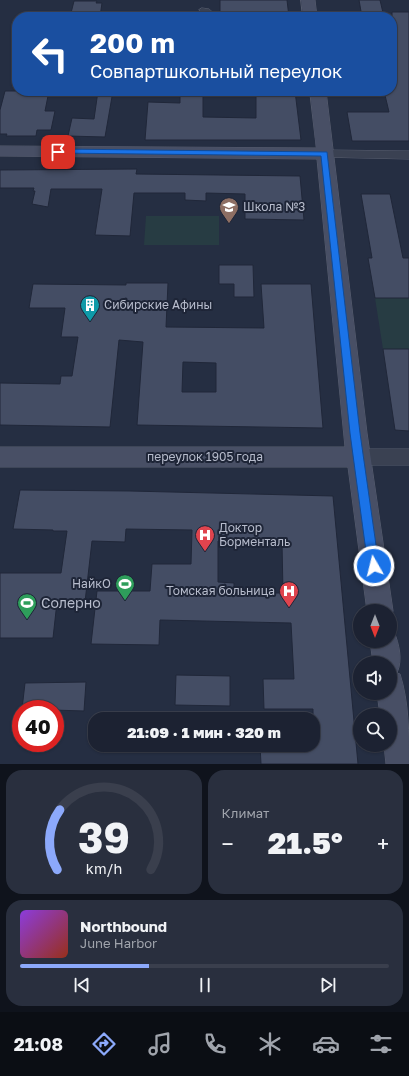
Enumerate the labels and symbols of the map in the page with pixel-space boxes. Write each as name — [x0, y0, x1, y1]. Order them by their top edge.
pin — [41, 135, 75, 169]
school or university icon: Школа №3 — [218, 196, 240, 224]
place label: Школа №3 — [243, 199, 305, 214]
building icon: Сибирские Афины — [79, 294, 101, 322]
place label: Сибирские Афины — [104, 297, 212, 312]
street label: переулок 1905 года — [147, 449, 263, 464]
place label: Доктор Борменталь — [219, 520, 290, 549]
hospital icon: Доктор Борменталь — [194, 524, 216, 552]
position arrow — [353, 545, 395, 587]
sports icon: НайкО — [114, 573, 136, 601]
place label: НайкО — [72, 576, 111, 591]
hospital icon: Томская больница — [278, 580, 300, 608]
place label: Томская больница — [166, 583, 275, 598]
sports icon: Солерно — [16, 592, 38, 620]
place label: Солерно — [41, 594, 101, 611]
north arrow — [353, 604, 397, 648]
speed limit sign: 40 — [12, 700, 64, 752]

